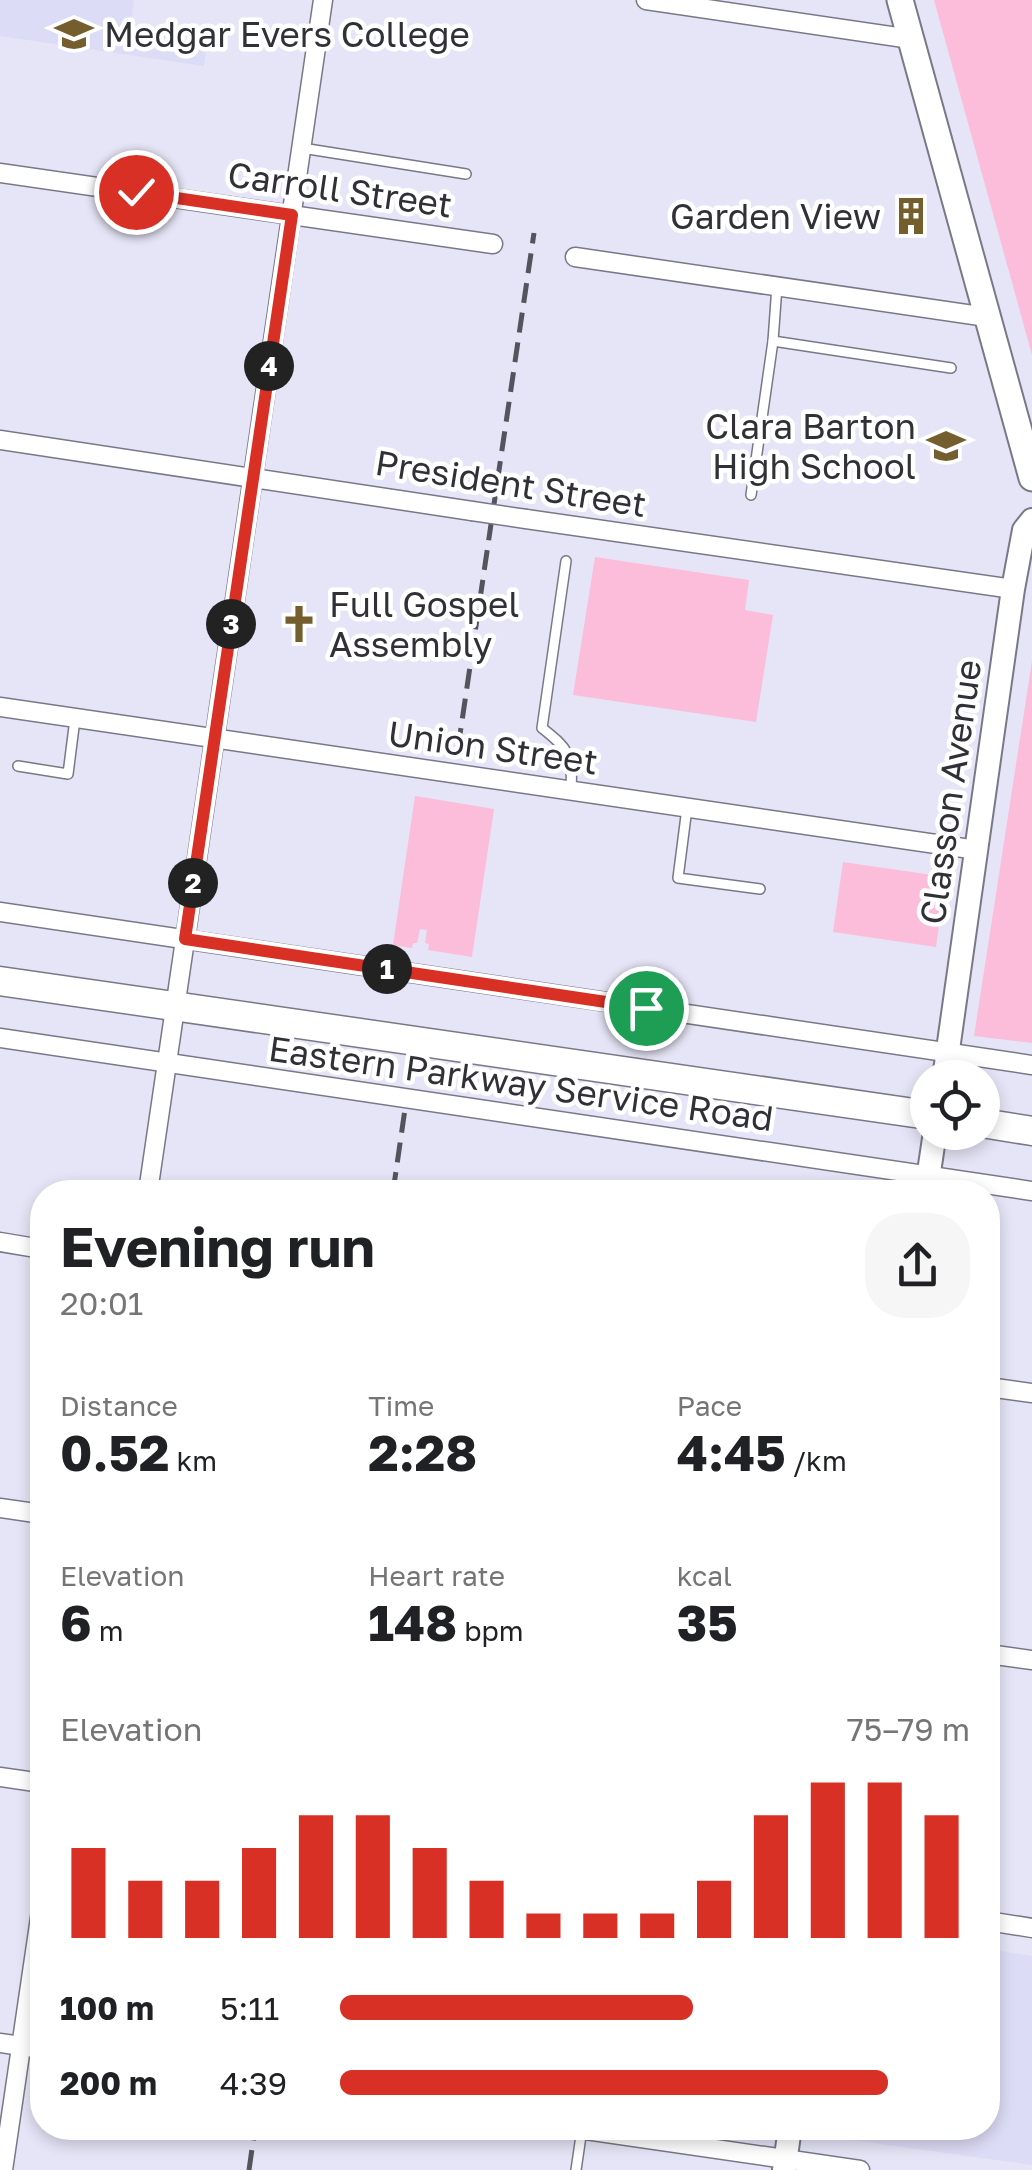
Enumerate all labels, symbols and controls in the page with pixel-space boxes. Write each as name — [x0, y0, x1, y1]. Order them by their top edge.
school or university icon: Medgar Evers College — [53, 13, 95, 55]
place label: Medgar Evers College — [104, 13, 470, 55]
pin — [94, 150, 179, 235]
street label: Carroll Street — [225, 152, 455, 226]
icon: check — [109, 165, 164, 220]
place label: Garden View — [670, 195, 881, 237]
building icon: Garden View — [890, 195, 932, 237]
pin: 4 — [244, 341, 294, 391]
text: 4 — [260, 349, 278, 382]
place label: Clara Barton High School — [705, 405, 916, 487]
school or university icon: Clara Barton High School — [925, 425, 967, 467]
street label: President Street — [372, 441, 650, 525]
place label: Full Gospel Assembly — [329, 583, 519, 665]
pin: 3 — [206, 599, 256, 649]
church icon: Full Gospel Assembly — [278, 603, 320, 645]
text: 3 — [222, 607, 240, 640]
street label: Classon Avenue — [911, 657, 989, 927]
street label: Union Street — [385, 711, 601, 783]
pin: 2 — [168, 858, 218, 908]
text: 2 — [184, 866, 202, 899]
pin: 1 — [362, 944, 412, 994]
text: 1 — [380, 952, 394, 985]
pin — [604, 966, 689, 1051]
icon: arrive — [619, 981, 674, 1036]
street label: Eastern Parkway Service Road — [266, 1027, 776, 1139]
map controls — [910, 1060, 1000, 1150]
button: locate — [910, 1060, 1000, 1150]
text: Evening run — [60, 1213, 375, 1279]
button: share — [865, 1213, 970, 1318]
text: 20:01 — [60, 1284, 143, 1322]
text: Distance — [60, 1389, 178, 1422]
text: Time — [368, 1389, 434, 1422]
text: Pace — [677, 1389, 742, 1422]
text: 0.52 — [60, 1422, 170, 1482]
text: 2:28 — [368, 1422, 477, 1482]
text: 4:45 — [677, 1422, 786, 1482]
text: km — [170, 1444, 217, 1477]
text: /km — [786, 1444, 847, 1477]
text: Elevation — [60, 1559, 185, 1592]
text: Heart rate — [368, 1559, 505, 1592]
text: kcal — [677, 1559, 732, 1592]
text: 6 — [60, 1592, 92, 1652]
text: 148 — [368, 1592, 457, 1652]
text: 35 — [677, 1592, 738, 1652]
text: m — [92, 1614, 124, 1647]
text: bpm — [457, 1614, 524, 1647]
text: Elevation — [60, 1710, 202, 1748]
text: 75–79 m — [847, 1710, 970, 1748]
text: 100 m — [60, 1989, 154, 2027]
text: 5:11 — [220, 1989, 279, 2027]
text: 200 m — [60, 2064, 157, 2102]
text: 4:39 — [220, 2064, 287, 2102]

